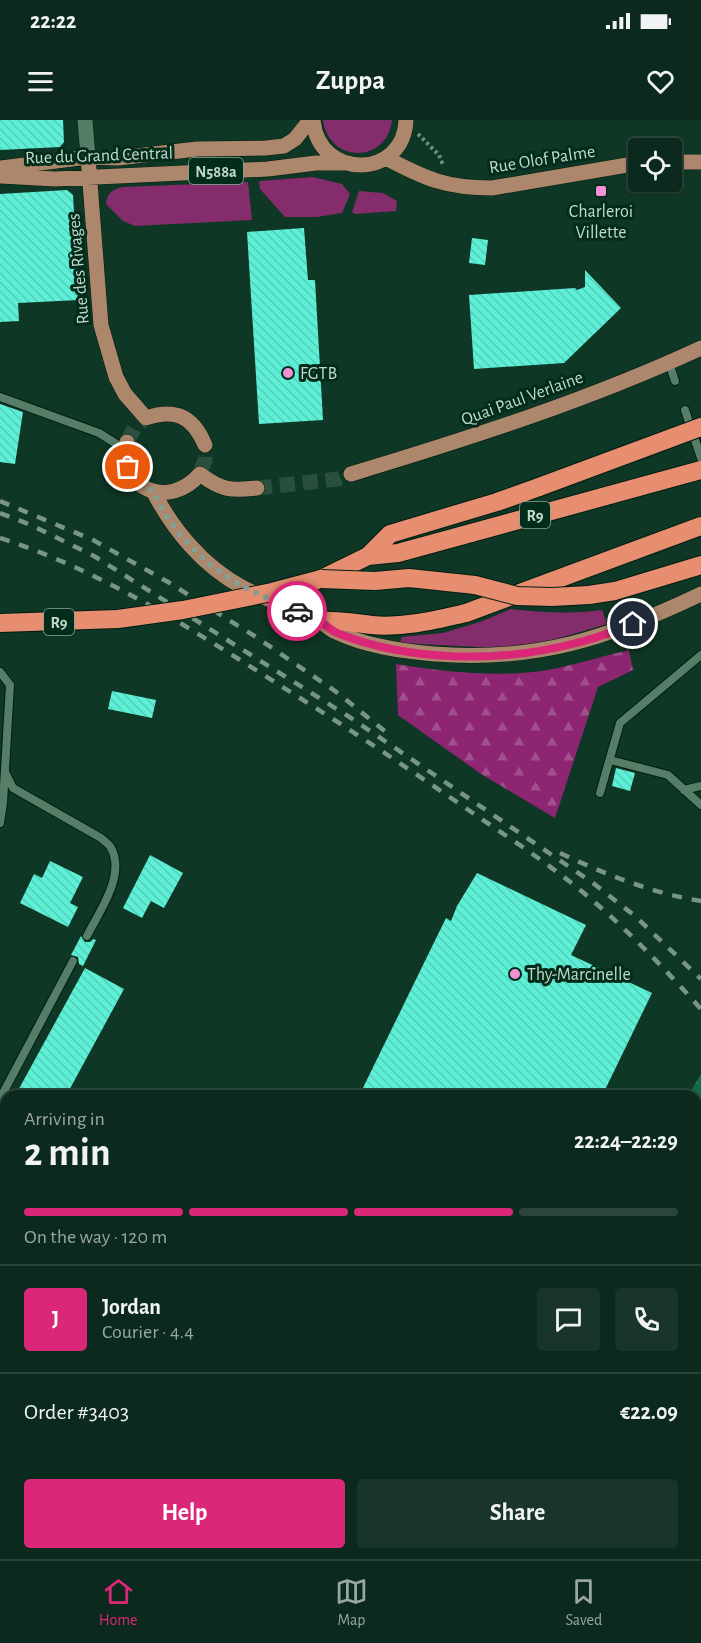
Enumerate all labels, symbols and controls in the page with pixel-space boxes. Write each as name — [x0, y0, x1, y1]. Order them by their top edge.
text: 22:22 — [30, 10, 77, 32]
icon: menu — [24, 65, 57, 98]
icon: heart — [644, 65, 677, 98]
text: Zuppa — [316, 67, 385, 94]
map controls — [628, 138, 682, 192]
button: locate — [628, 138, 682, 192]
street label: Rue Olof Palme — [488, 143, 597, 177]
street label: Rue du Grand Central — [25, 144, 173, 168]
road number: N588a — [189, 158, 243, 184]
marker: Charleroi Villette — [594, 184, 608, 198]
place label: Charleroi Villette — [569, 203, 633, 242]
street label: Rue des Rivages — [65, 213, 93, 325]
place label: FGTB — [300, 365, 337, 383]
marker: FGTB — [281, 366, 295, 380]
street label: Quai Paul Verlaine — [459, 369, 586, 429]
pin — [102, 441, 153, 492]
icon: bag — [111, 450, 144, 483]
road number: R9 — [520, 502, 550, 528]
courier — [267, 581, 327, 641]
icon: car — [281, 595, 314, 628]
pin — [607, 598, 658, 649]
icon: home — [616, 607, 649, 640]
road number: R9 — [44, 609, 74, 635]
place label: Thy-Marcinelle — [527, 966, 631, 984]
marker: Thy-Marcinelle — [508, 967, 522, 981]
text: Arriving in — [24, 1109, 105, 1129]
text: 22:24–22:29 — [574, 1130, 678, 1152]
text: 2 min — [24, 1134, 111, 1173]
text: On the way · 120 m — [24, 1227, 167, 1247]
button: chat — [537, 1288, 600, 1351]
button: phone — [615, 1288, 678, 1351]
text: Jordan — [102, 1296, 161, 1318]
text: J — [52, 1308, 59, 1330]
text: Courier · 4.4 — [102, 1322, 194, 1342]
text: Order #3403 — [24, 1401, 129, 1423]
text: €22.09 — [620, 1401, 678, 1423]
button: Help — [24, 1479, 345, 1548]
button: Share — [357, 1479, 678, 1548]
tab: Home — [99, 1575, 137, 1630]
tab: Map — [335, 1575, 368, 1630]
tab: Saved — [566, 1575, 602, 1630]

